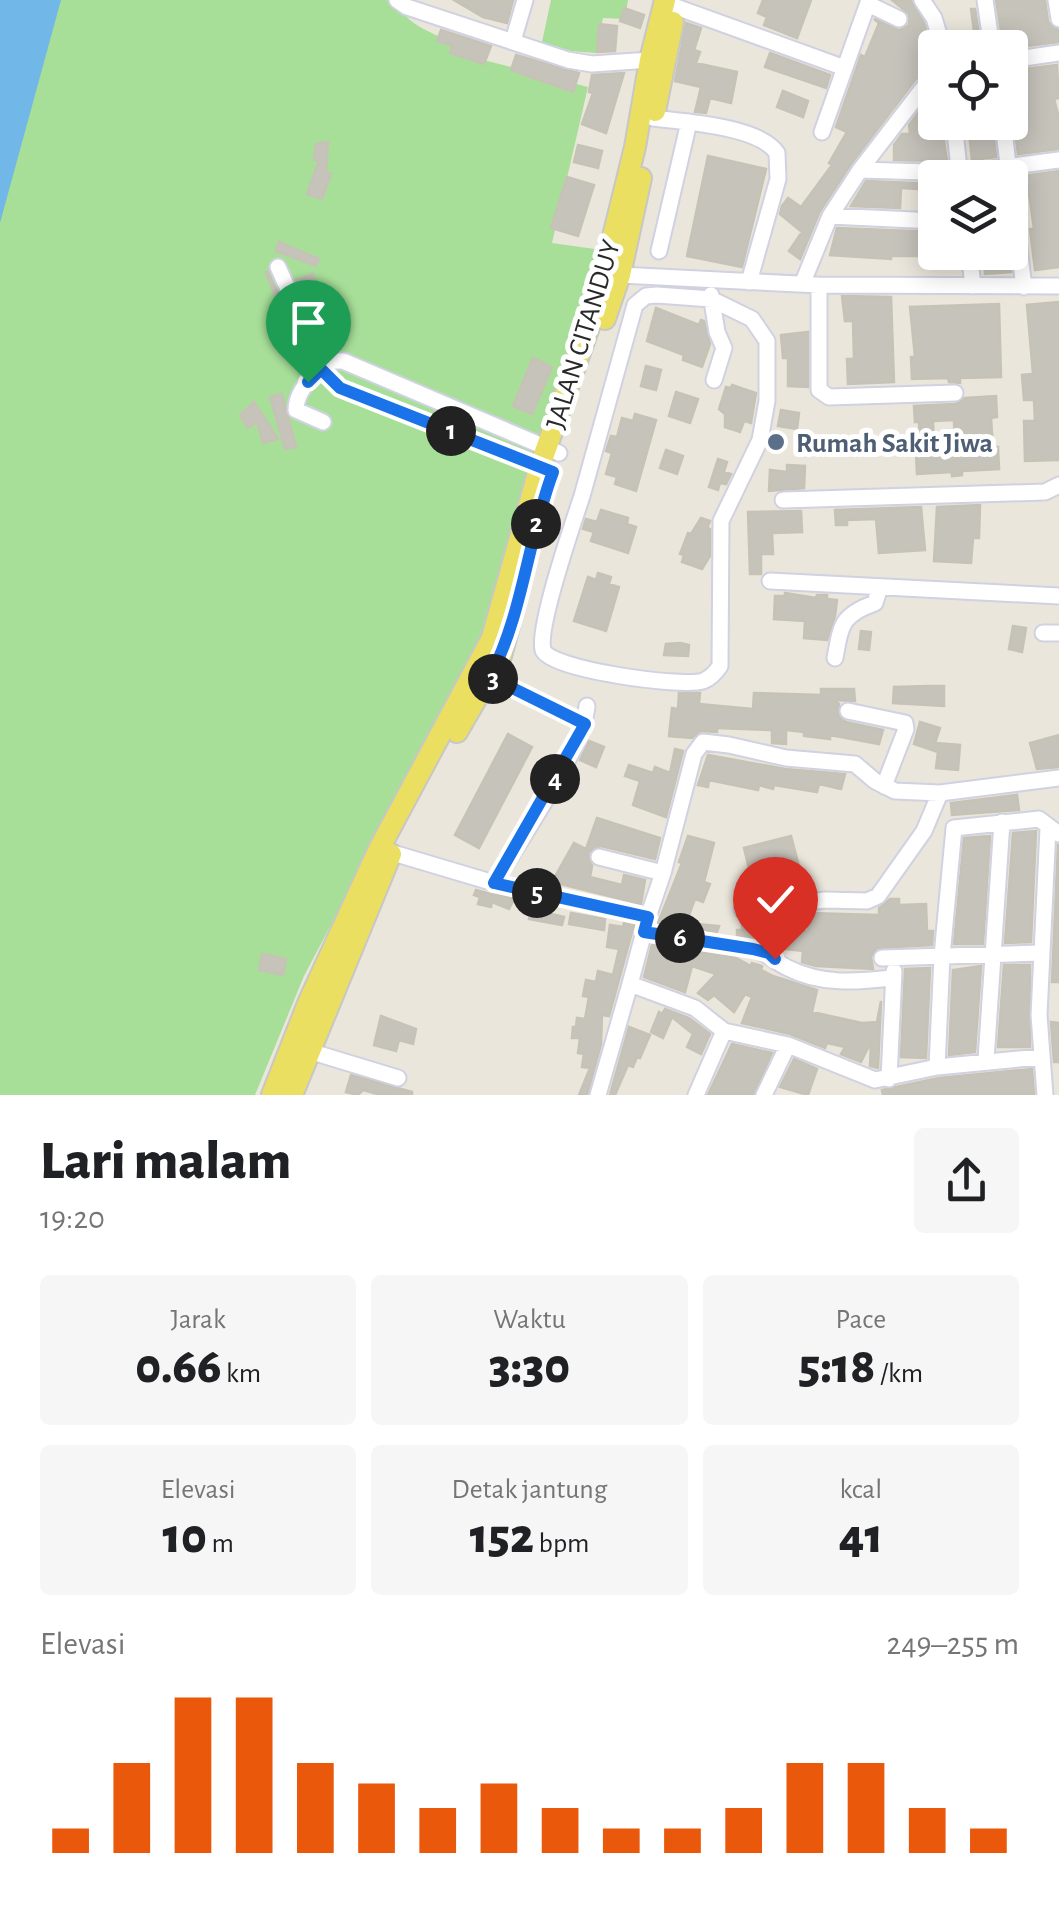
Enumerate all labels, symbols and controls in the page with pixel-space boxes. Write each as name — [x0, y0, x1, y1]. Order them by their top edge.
map controls — [918, 30, 1028, 270]
button: locate — [918, 30, 1028, 140]
button: layers — [918, 160, 1028, 270]
street label: JALAN CITANDUY — [542, 237, 626, 432]
pin — [266, 280, 351, 383]
icon: arrive — [281, 295, 336, 350]
pin: 1 — [426, 406, 476, 456]
text: 1 — [446, 417, 456, 445]
place label: Rumah Sakit Jiwa — [796, 430, 993, 458]
marker: Rumah Sakit Jiwa — [765, 431, 787, 453]
pin: 2 — [511, 499, 561, 549]
text: 2 — [529, 510, 543, 538]
pin: 3 — [468, 654, 518, 704]
text: 3 — [487, 665, 499, 693]
pin: 4 — [530, 754, 580, 804]
text: 4 — [548, 765, 562, 793]
pin — [733, 857, 818, 960]
pin: 5 — [512, 868, 562, 918]
icon: check — [748, 872, 803, 927]
text: 5 — [531, 879, 543, 907]
pin: 6 — [655, 913, 705, 963]
text: 6 — [673, 924, 687, 952]
button: share — [914, 1128, 1019, 1233]
text: Lari malam — [40, 1134, 291, 1189]
text: 19:20 — [40, 1202, 105, 1234]
text: Jarak — [171, 1306, 226, 1334]
text: Waktu — [493, 1306, 566, 1334]
text: Pace — [836, 1306, 886, 1334]
text: 0.66 — [135, 1342, 221, 1392]
text: 3:30 — [489, 1342, 570, 1392]
text: 5:18 — [799, 1342, 875, 1392]
text: km — [221, 1360, 261, 1388]
text: /km — [875, 1360, 923, 1388]
text: Elevasi — [161, 1476, 236, 1504]
text: Detak jantung — [452, 1476, 607, 1504]
text: kcal — [839, 1476, 882, 1504]
text: 10 — [162, 1512, 207, 1562]
text: 152 — [470, 1512, 534, 1562]
text: 41 — [839, 1512, 883, 1562]
text: m — [207, 1530, 234, 1558]
text: bpm — [534, 1530, 589, 1558]
text: Elevasi — [40, 1628, 125, 1660]
text: 249–255 m — [887, 1628, 1019, 1660]

